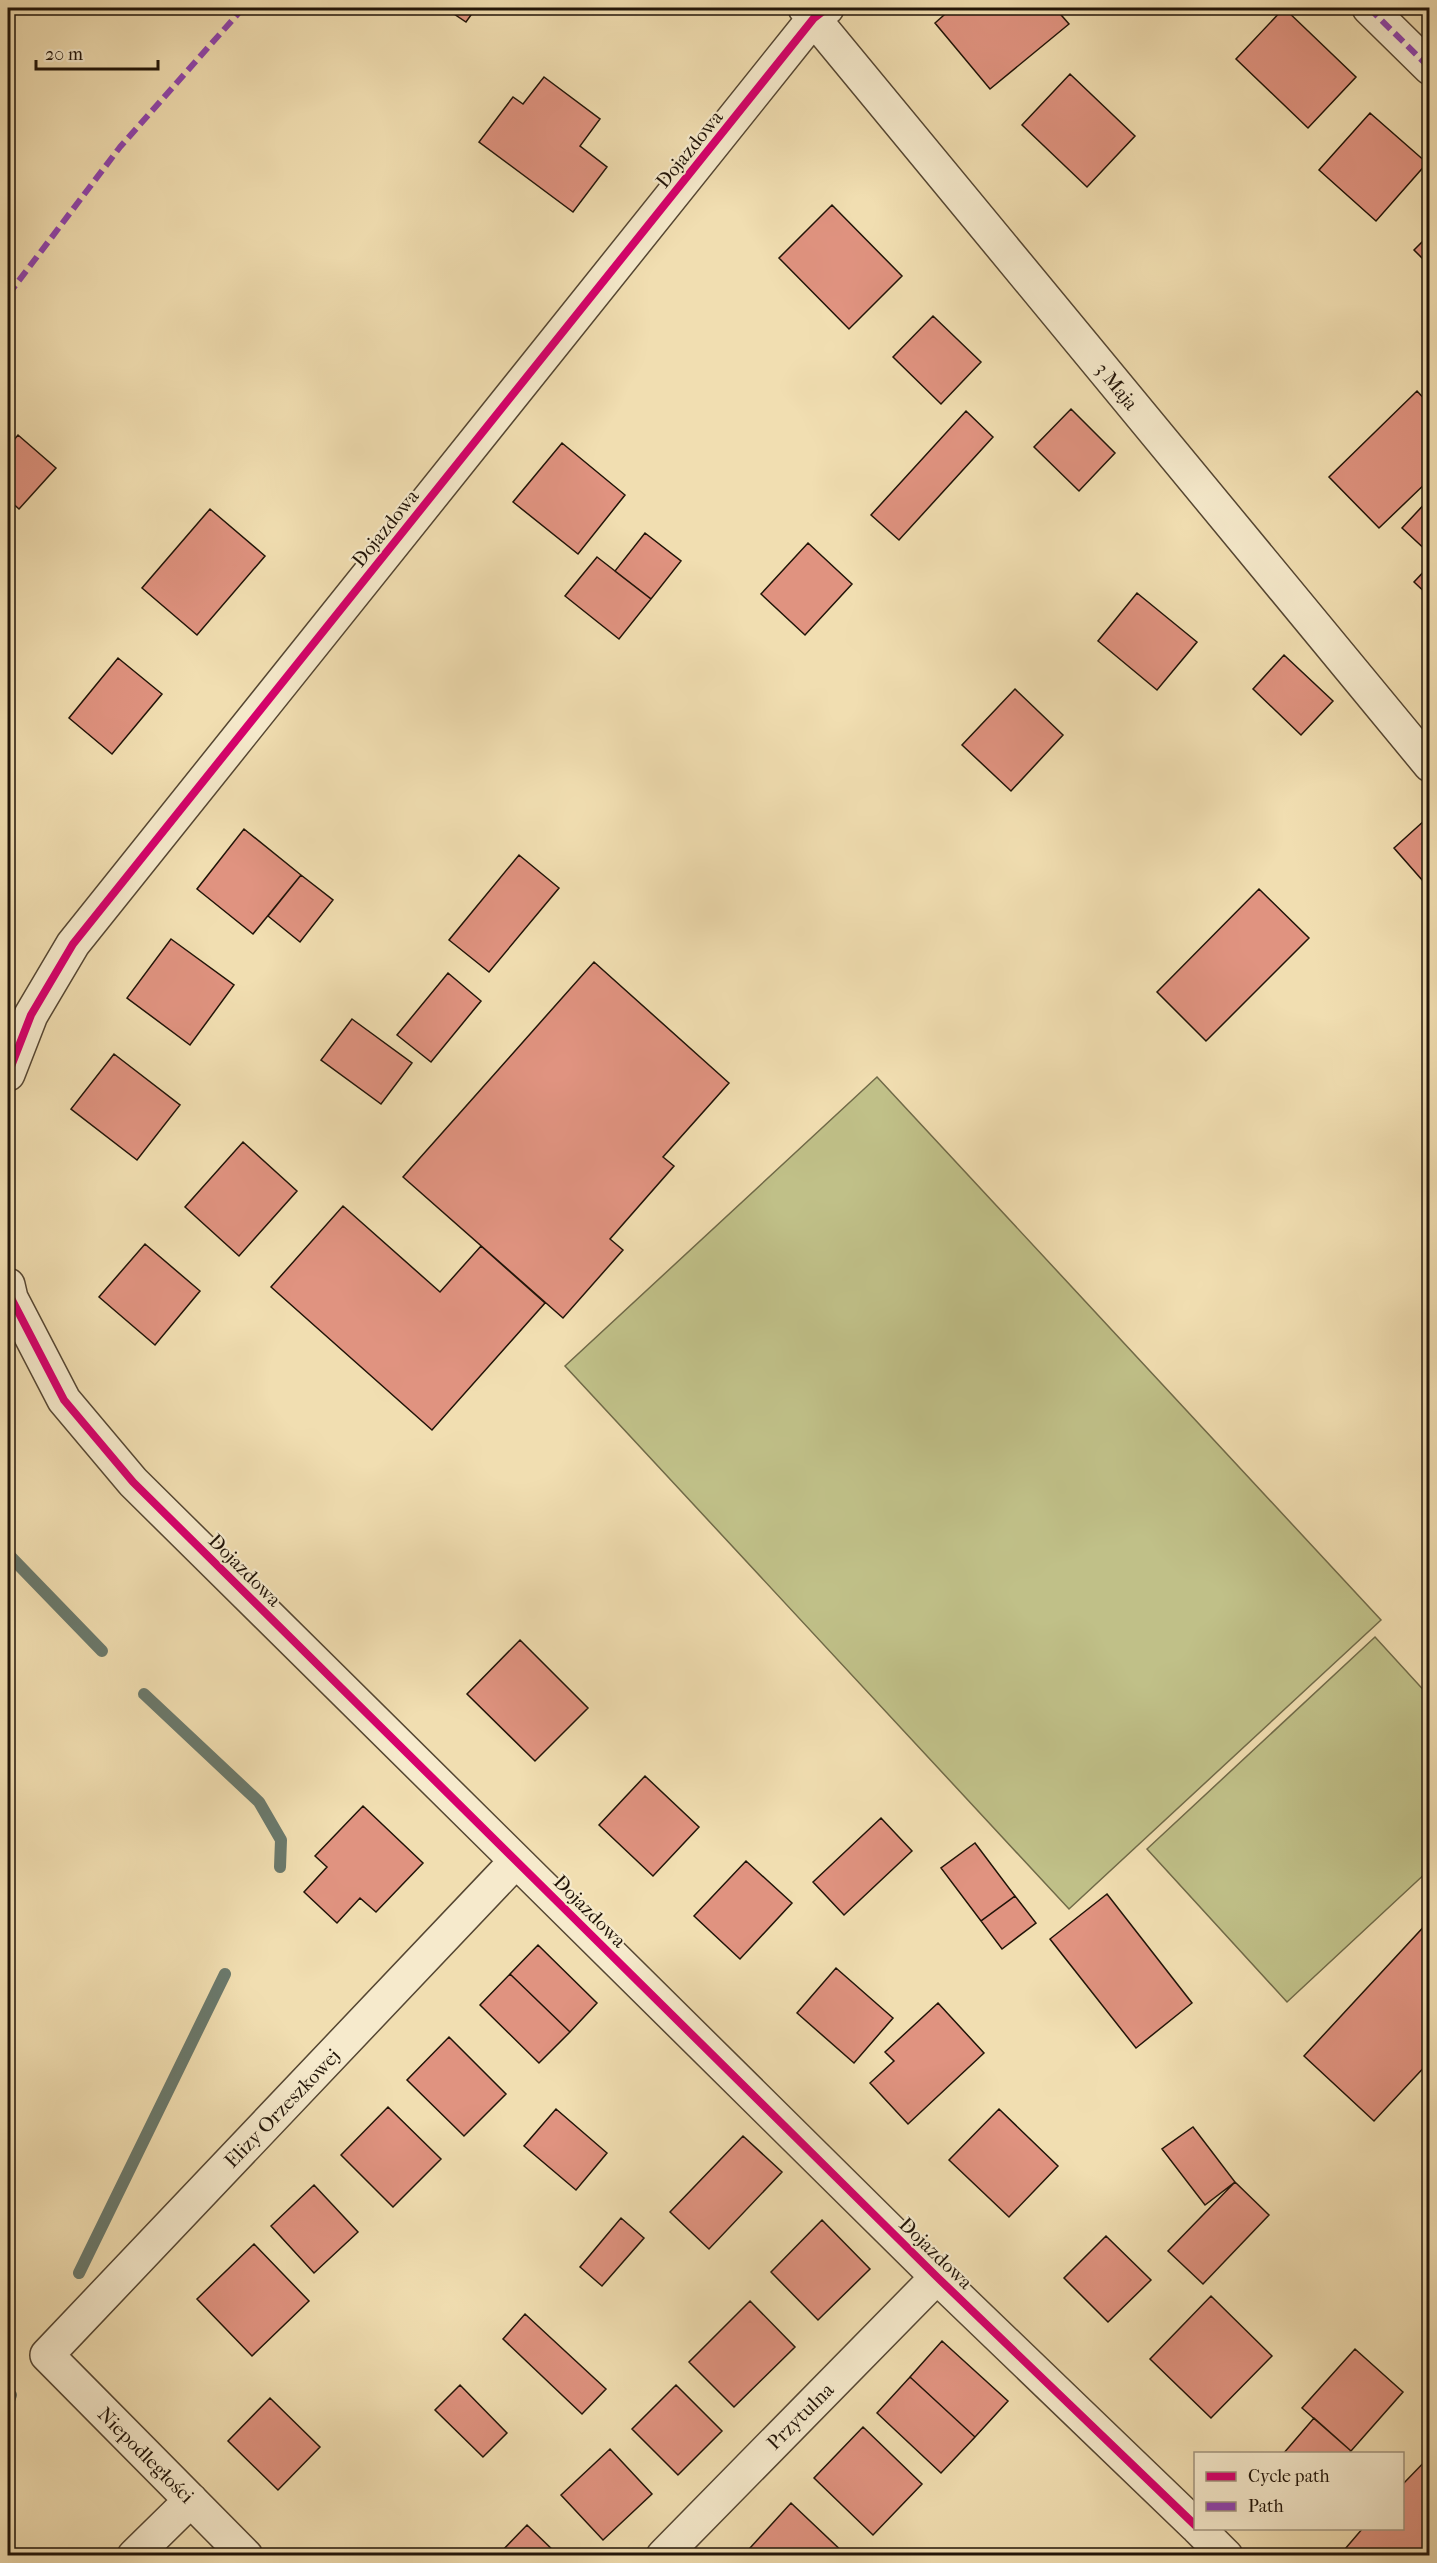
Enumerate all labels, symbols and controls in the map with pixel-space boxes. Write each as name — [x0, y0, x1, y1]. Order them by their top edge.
scale bar — [36, 33, 158, 71]
text: 20 m — [45, 44, 83, 65]
street label: Dojazdowa — [651, 105, 728, 193]
street label: 3 Maja — [1091, 358, 1143, 415]
street label: Dojazdowa — [347, 484, 424, 572]
street label: Dojazdowa — [204, 1529, 286, 1612]
street label: Dojazdowa — [549, 1870, 631, 1953]
street label: Elizy Orzeszkowej — [220, 2044, 345, 2172]
street label: Dojazdowa — [894, 2213, 978, 2294]
street label: Przytulna — [762, 2378, 839, 2455]
street label: Niepodległości — [93, 2403, 198, 2508]
legend — [1194, 2452, 1404, 2530]
text: Cycle path — [1248, 2466, 1329, 2487]
text: Path — [1248, 2496, 1284, 2517]

